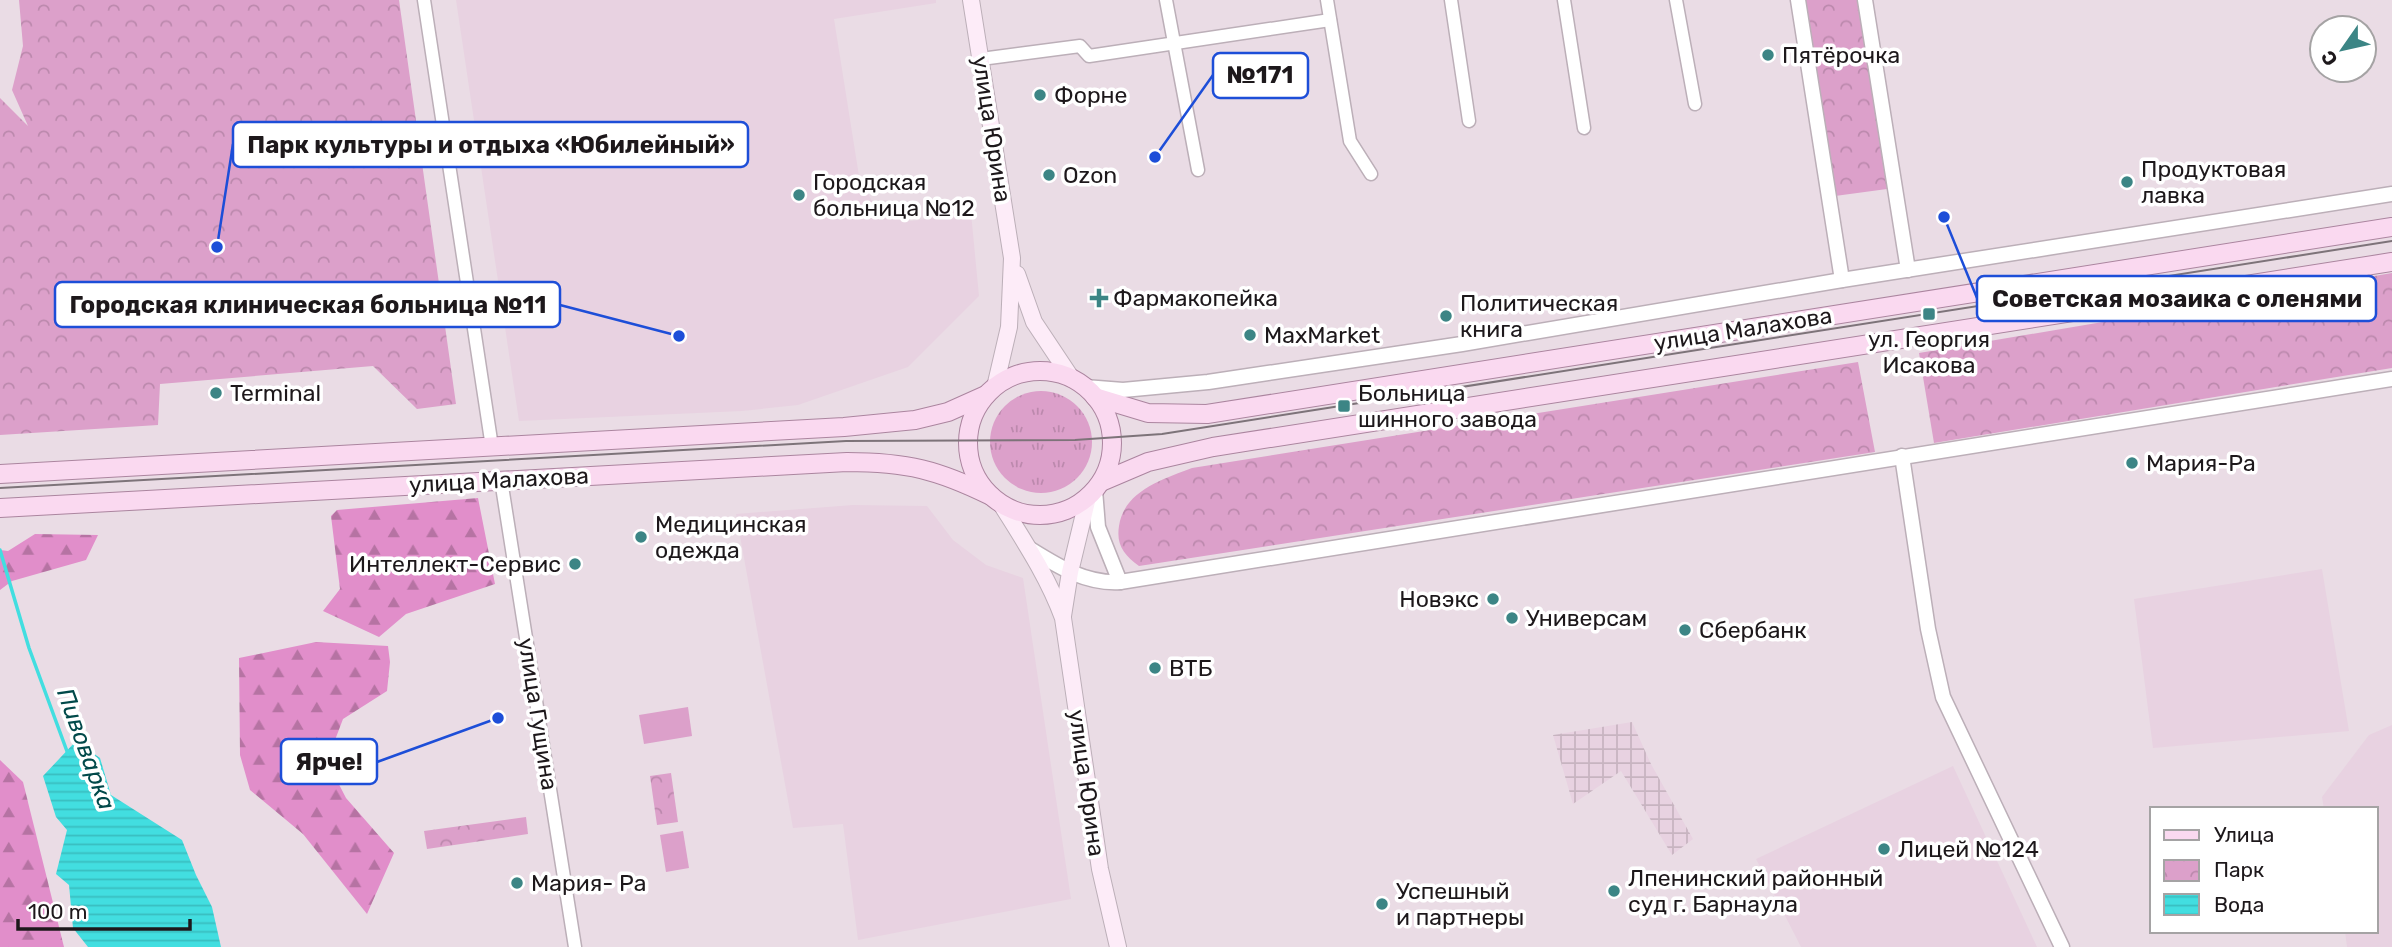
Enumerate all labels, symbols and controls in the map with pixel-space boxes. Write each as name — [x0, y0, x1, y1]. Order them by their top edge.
north arrow — [2308, 14, 2378, 84]
place label: Пятёрочка — [1782, 41, 1900, 69]
text: С — [2316, 46, 2343, 70]
marker: Пятёрочка — [1760, 47, 1776, 63]
callout: №171 — [1213, 53, 1308, 98]
street label: улица Юрина — [967, 54, 1017, 204]
text: №171 — [1227, 61, 1293, 89]
place label: Форне — [1054, 81, 1128, 109]
marker: Форне — [1032, 87, 1048, 103]
callout: Парк культуры и отдыха «Юбилейный» — [233, 122, 748, 167]
text: Парк культуры и отдыха «Юбилейный» — [247, 131, 735, 159]
place label: Продуктовая лавка — [2141, 155, 2286, 209]
place label: Ozon — [1063, 161, 1117, 189]
marker: Ozon — [1041, 167, 1057, 183]
place label: Городская больница №12 — [813, 168, 975, 222]
marker: Продуктовая лавка — [2119, 174, 2135, 190]
marker: Городская больница №12 — [791, 187, 807, 203]
callout: Советская мозаика с оленями — [1977, 276, 2376, 321]
callout: Городская клиническая больница №11 — [55, 282, 560, 327]
place label: Фармакопейка — [1113, 284, 1278, 312]
text: Советская мозаика с оленями — [1992, 285, 2362, 313]
place label: Политическая книга — [1460, 289, 1618, 343]
marker: Фармакопейка — [1091, 290, 1107, 306]
text: Городская клиническая больница №11 — [70, 291, 546, 319]
street label: улица Малахова — [1652, 301, 1834, 357]
marker: ул. Георгия Исакова — [1921, 306, 1937, 322]
marker: Политическая книга — [1438, 308, 1454, 324]
place label: MaxMarket — [1264, 321, 1380, 349]
place label: ул. Георгия Исакова — [1868, 325, 1990, 379]
marker: MaxMarket — [1242, 327, 1258, 343]
place label: Terminal — [230, 379, 321, 407]
place label: Больница шинного завода — [1358, 379, 1537, 433]
marker: Terminal — [208, 385, 224, 401]
marker: Больница шинного завода — [1336, 398, 1352, 414]
place label: Мария-Ра — [2146, 449, 2256, 477]
marker: Мария-Ра — [2124, 455, 2140, 471]
street label: улица Малахова — [408, 461, 590, 499]
place label: Медицинская одежда — [655, 510, 806, 564]
marker: Медицинская одежда — [633, 529, 649, 545]
place label: Интеллект-Сервис — [349, 550, 561, 578]
marker: Интеллект-Сервис — [567, 556, 583, 572]
place label: Новэкс — [1399, 585, 1479, 613]
marker: Новэкс — [1485, 591, 1501, 607]
place label: Универсам — [1526, 604, 1647, 632]
marker: Универсам — [1504, 610, 1520, 626]
place label: Сбербанк — [1699, 616, 1807, 644]
marker: Сбербанк — [1677, 622, 1693, 638]
street label: улица Гущина — [512, 636, 564, 792]
place label: ВТБ — [1169, 654, 1212, 682]
marker: ВТБ — [1147, 660, 1163, 676]
water label: Пивоварка — [51, 684, 121, 814]
street label: улица Юрина — [1063, 708, 1111, 858]
callout: Ярче! — [281, 739, 377, 784]
text: Ярче! — [295, 748, 363, 776]
legend — [2150, 807, 2378, 933]
text: Улица — [2214, 822, 2274, 847]
place label: Лицей №124 — [1898, 835, 2039, 863]
marker: Лицей №124 — [1876, 841, 1892, 857]
text: Парк — [2214, 857, 2264, 882]
place label: Лпенинский районный суд г. Барнаула — [1628, 864, 1883, 918]
place label: Мария- Ра — [531, 869, 646, 897]
marker: Мария- Ра — [509, 875, 525, 891]
place label: Успешный и партнеры — [1396, 877, 1524, 931]
marker: Лпенинский районный суд г. Барнаула — [1606, 883, 1622, 899]
scale bar — [18, 888, 189, 932]
text: Вода — [2214, 892, 2264, 917]
marker: Успешный и партнеры — [1374, 896, 1390, 912]
text: 100 m — [28, 899, 87, 924]

